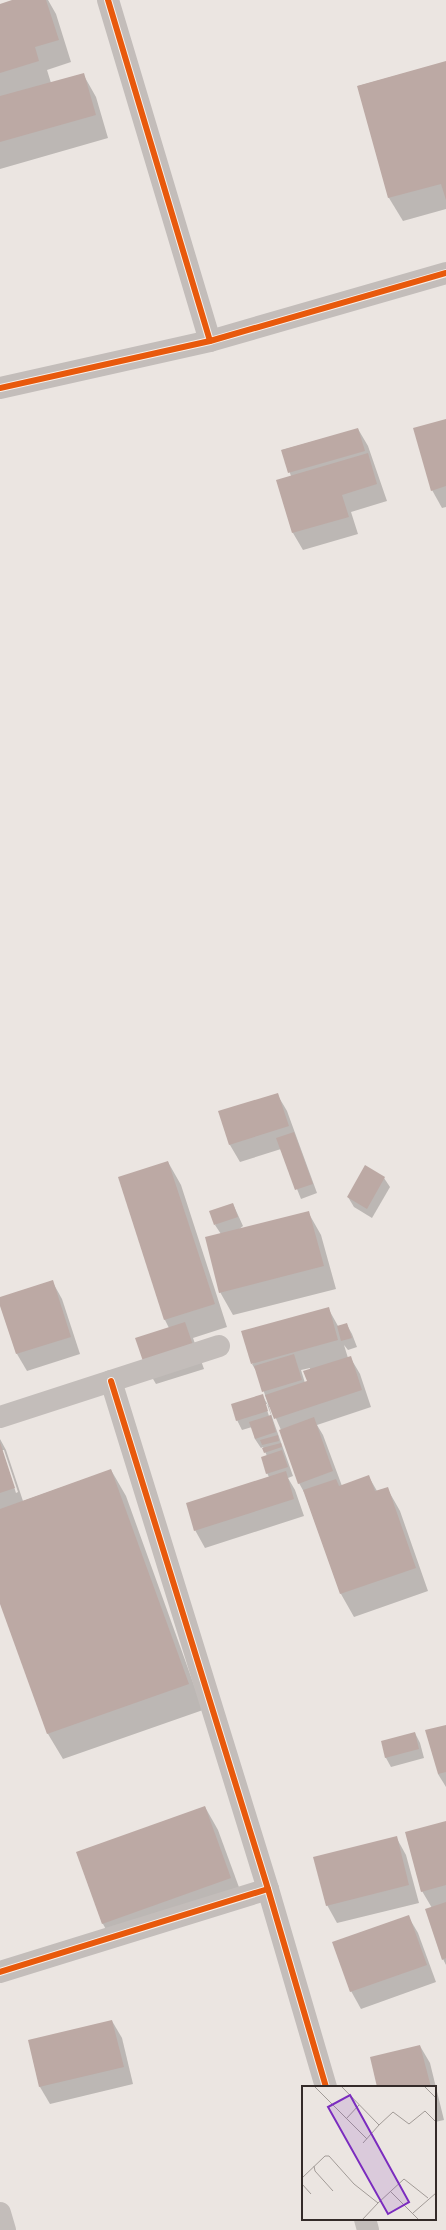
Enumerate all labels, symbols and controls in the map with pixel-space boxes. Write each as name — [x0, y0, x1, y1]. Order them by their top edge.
inset map — [302, 2086, 436, 2220]

